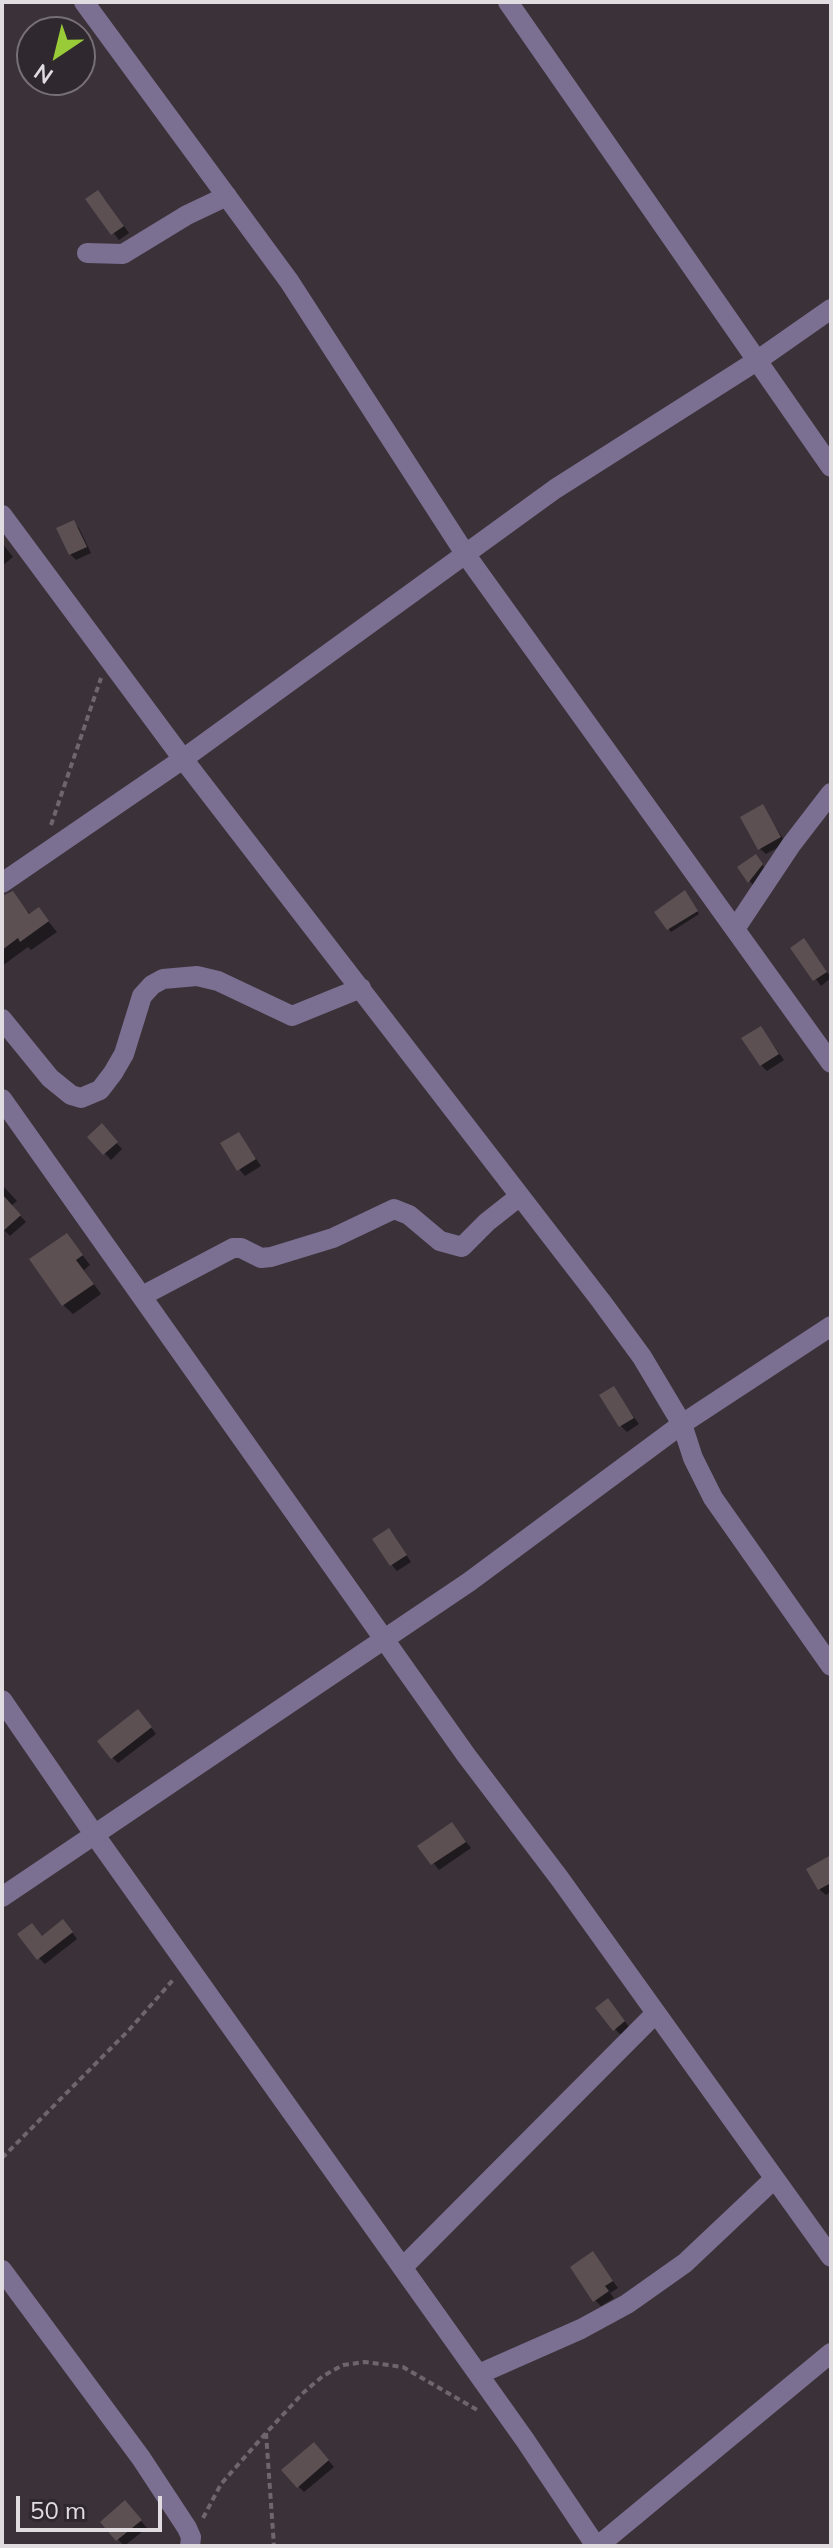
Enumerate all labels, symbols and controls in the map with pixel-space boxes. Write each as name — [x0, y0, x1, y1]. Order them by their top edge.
north arrow — [16, 16, 96, 96]
text: N — [29, 58, 58, 90]
scale bar — [20, 2480, 166, 2530]
text: 50 m — [30, 2495, 86, 2525]

